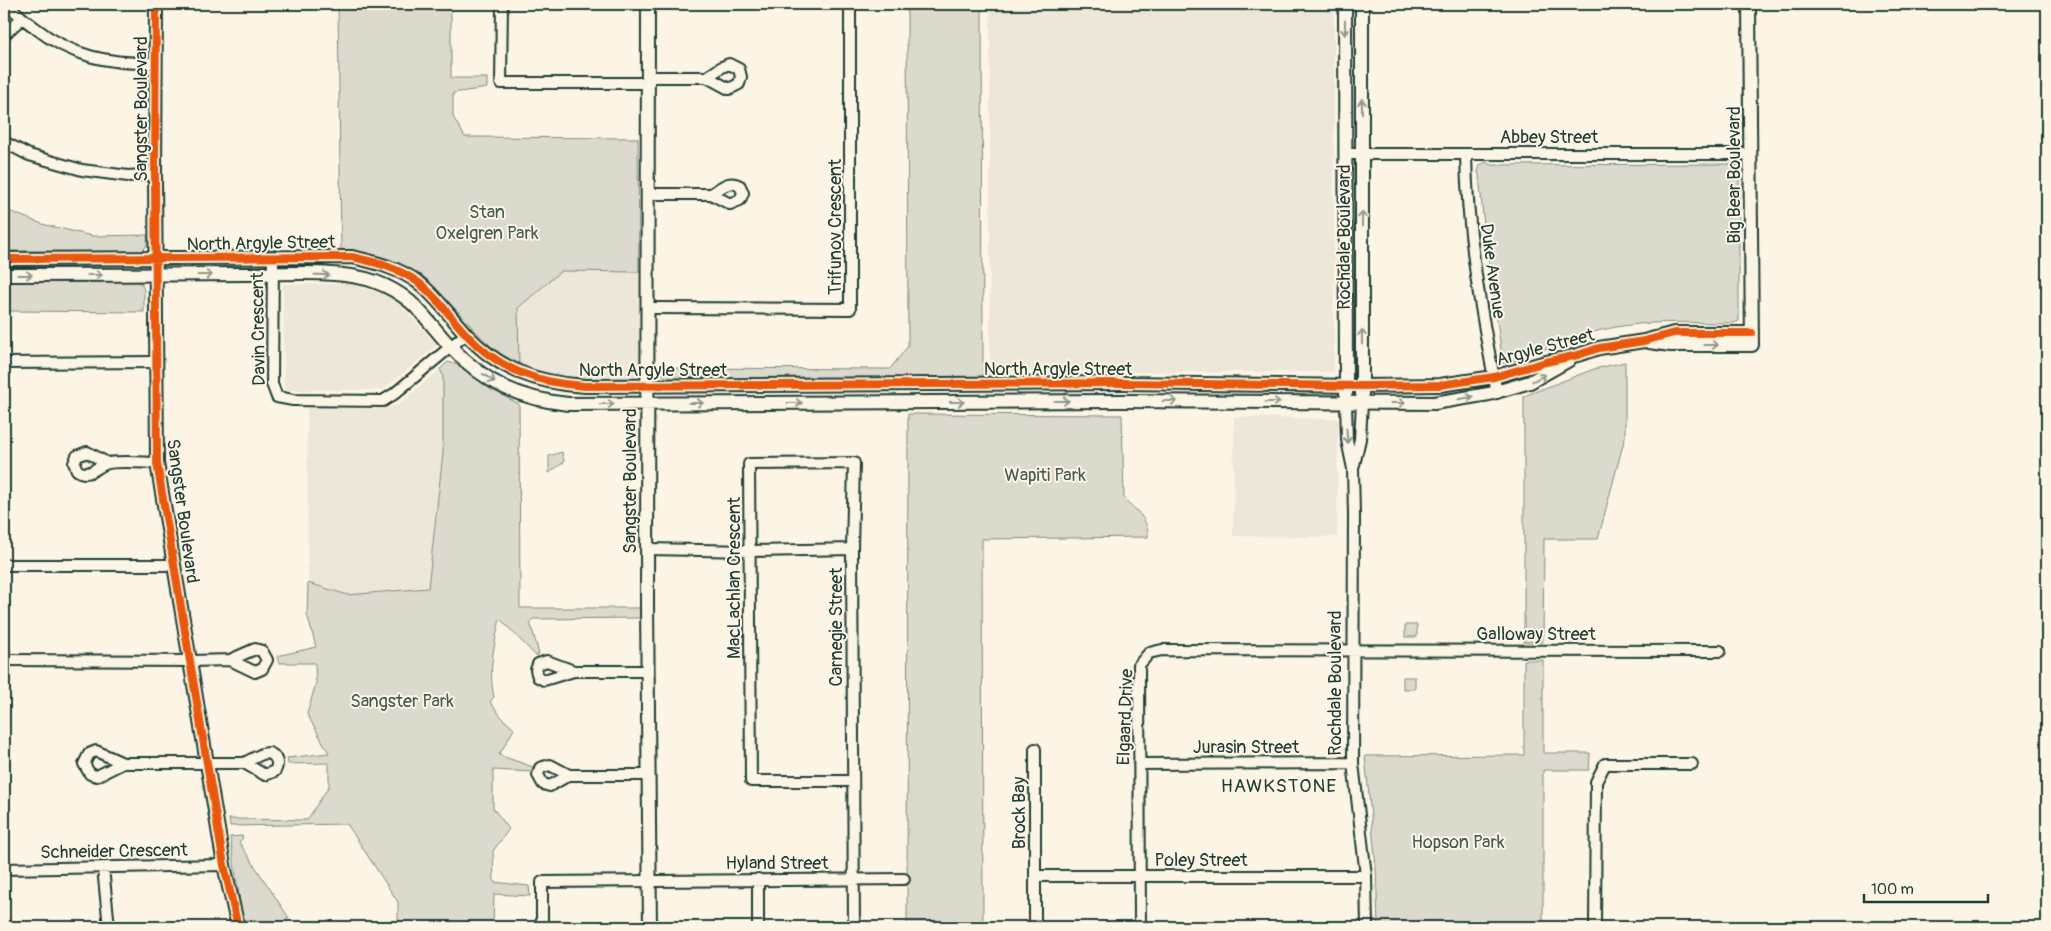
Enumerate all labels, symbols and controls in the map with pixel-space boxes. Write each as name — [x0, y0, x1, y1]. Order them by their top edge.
one-way arrow — [1340, 20, 1350, 36]
street label: Sangster Boulevard — [130, 36, 153, 182]
one-way arrow — [1357, 98, 1367, 114]
street label: Big Bear Boulevard — [1723, 106, 1746, 244]
street label: Abbey Street — [1500, 126, 1599, 149]
street label: Trifunov Crescent — [824, 158, 847, 295]
street label: Rochdale Boulevard — [1333, 164, 1356, 310]
park label: Stan Oxelgren Park — [436, 201, 539, 245]
one-way arrow — [1357, 212, 1367, 228]
street label: Duke Avenue — [1474, 222, 1511, 320]
street label: North Argyle Street — [187, 231, 336, 256]
one-way arrow — [16, 270, 33, 280]
one-way arrow — [86, 270, 103, 280]
one-way arrow — [196, 270, 213, 280]
one-way arrow — [314, 270, 330, 280]
street label: Davin Crescent — [246, 271, 271, 386]
street label: Argyle Street — [1494, 323, 1597, 372]
one-way arrow — [1357, 330, 1367, 346]
one-way arrow — [1702, 340, 1719, 350]
street label: North Argyle Street — [984, 358, 1133, 381]
street label: North Argyle Street — [579, 359, 728, 382]
one-way arrow — [481, 373, 495, 383]
one-way arrow — [1532, 373, 1547, 383]
one-way arrow — [1457, 393, 1473, 403]
one-way arrow — [1053, 396, 1069, 406]
one-way arrow — [1162, 396, 1178, 406]
one-way arrow — [949, 397, 965, 406]
one-way arrow — [1265, 397, 1281, 407]
one-way arrow — [688, 398, 704, 408]
one-way arrow — [786, 398, 803, 408]
one-way arrow — [599, 399, 615, 409]
one-way arrow — [1390, 399, 1406, 408]
street label: Sangster Boulevard — [619, 408, 642, 554]
one-way arrow — [1343, 428, 1352, 444]
street label: Sangster Boulevard — [161, 437, 204, 585]
park label: Wapiti Park — [1004, 464, 1086, 487]
street label: MacLachlan Crescent — [723, 496, 746, 659]
street label: Carnegie Street — [825, 567, 848, 686]
street label: Rochdale Boulevard — [1324, 610, 1347, 756]
street label: Galloway Street — [1476, 623, 1596, 646]
street label: Elgaard Drive — [1112, 668, 1139, 766]
park label: Sangster Park — [350, 690, 454, 713]
street label: Jurasin Street — [1193, 736, 1300, 759]
district label: HAWKSTONE — [1221, 774, 1337, 798]
street label: Brock Bay — [1008, 776, 1031, 849]
park label: Hopson Park — [1412, 831, 1505, 854]
street label: Schneider Crescent — [40, 839, 189, 864]
street label: Poley Street — [1154, 849, 1248, 872]
street label: Hyland Street — [726, 852, 829, 875]
scale bar — [1864, 871, 1987, 903]
text: 100 m — [1871, 880, 1914, 899]

